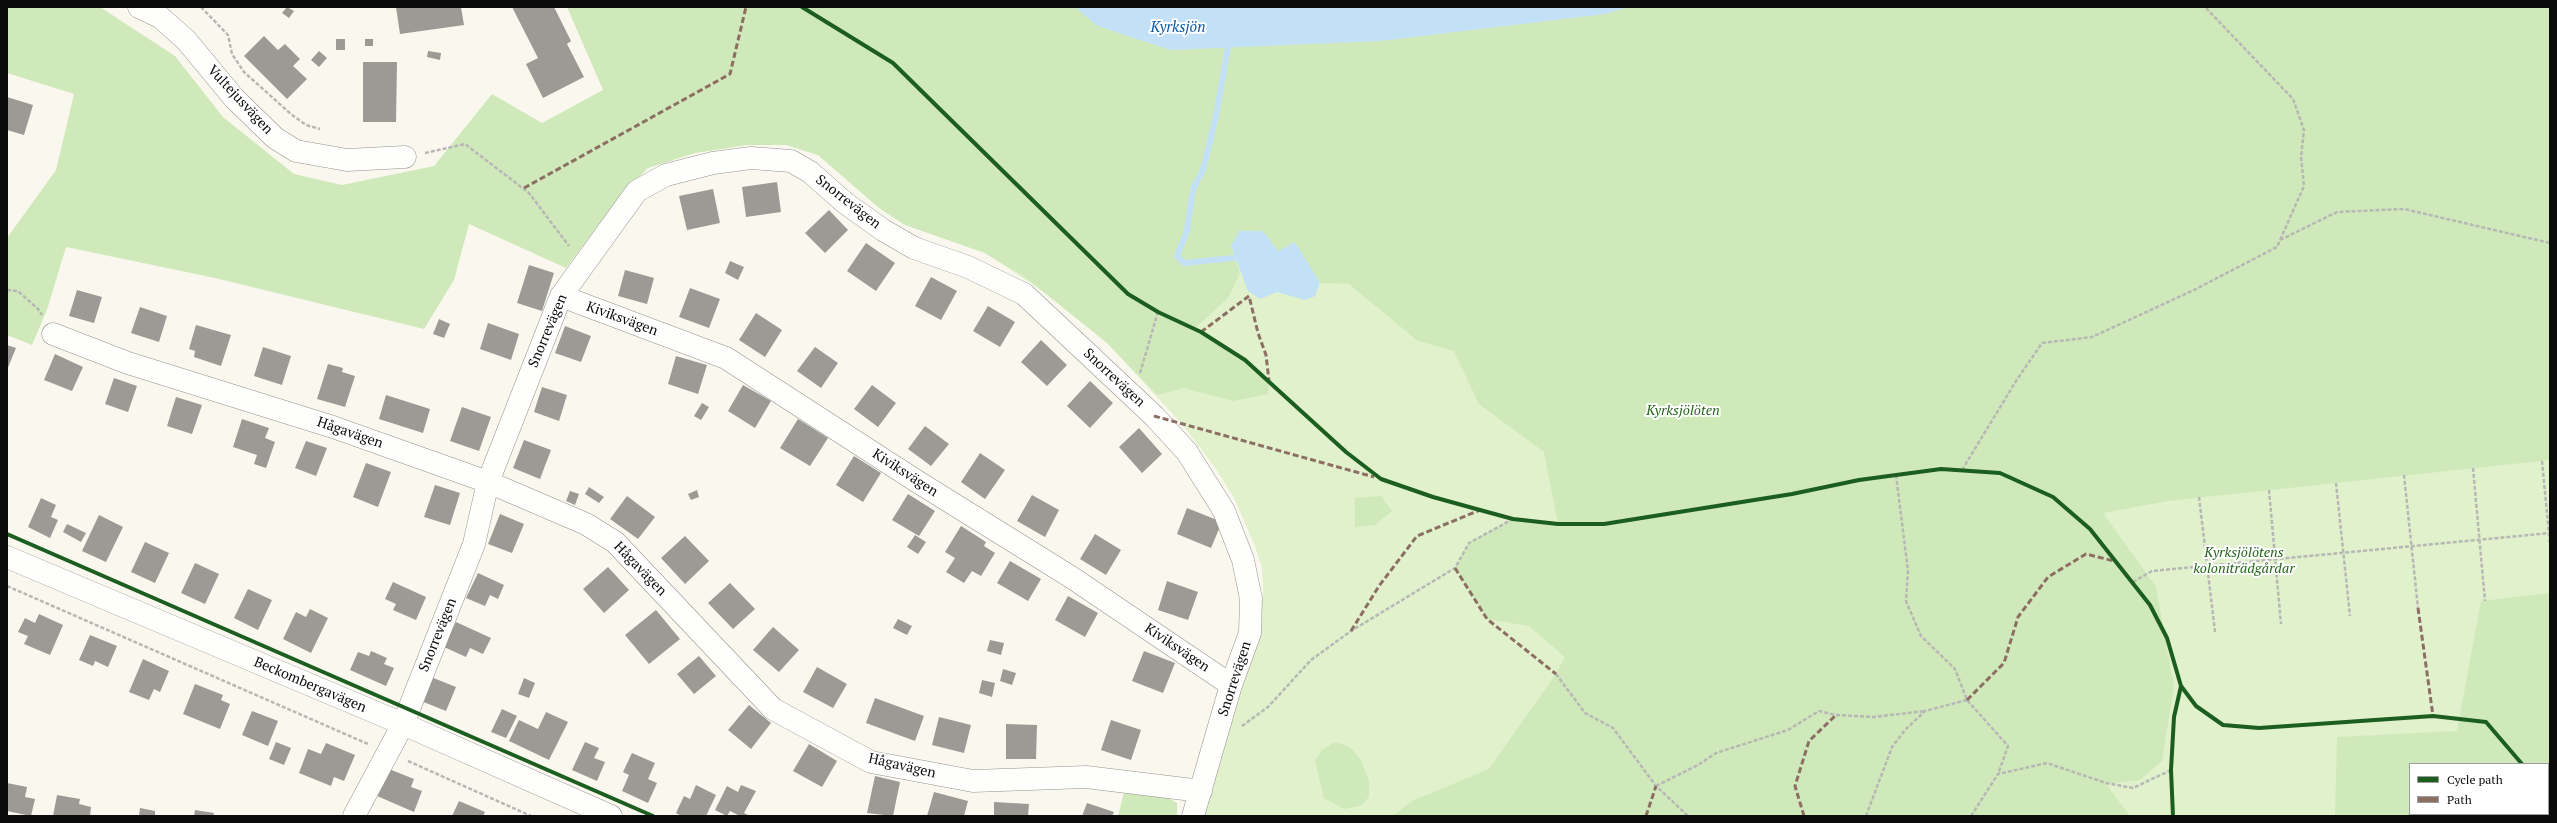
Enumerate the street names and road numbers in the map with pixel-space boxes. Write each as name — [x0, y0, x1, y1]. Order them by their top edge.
street label: Vultejusvägen — [204, 62, 276, 138]
street label: Snorrevägen — [812, 171, 884, 233]
street label: Snorrevägen — [525, 292, 571, 370]
street label: Kiviksvägen — [584, 298, 660, 340]
street label: Snorrevägen — [1080, 345, 1148, 411]
street label: Hågavägen — [315, 414, 385, 452]
street label: Kiviksvägen — [869, 446, 941, 500]
street label: Hågavägen — [610, 538, 670, 600]
street label: Snorrevägen — [416, 596, 460, 674]
street label: Kiviksvägen — [1141, 620, 1213, 676]
street label: Snorrevägen — [1215, 639, 1255, 719]
street label: Beckombergavägen — [251, 654, 369, 716]
street label: Hågavägen — [867, 750, 937, 782]

